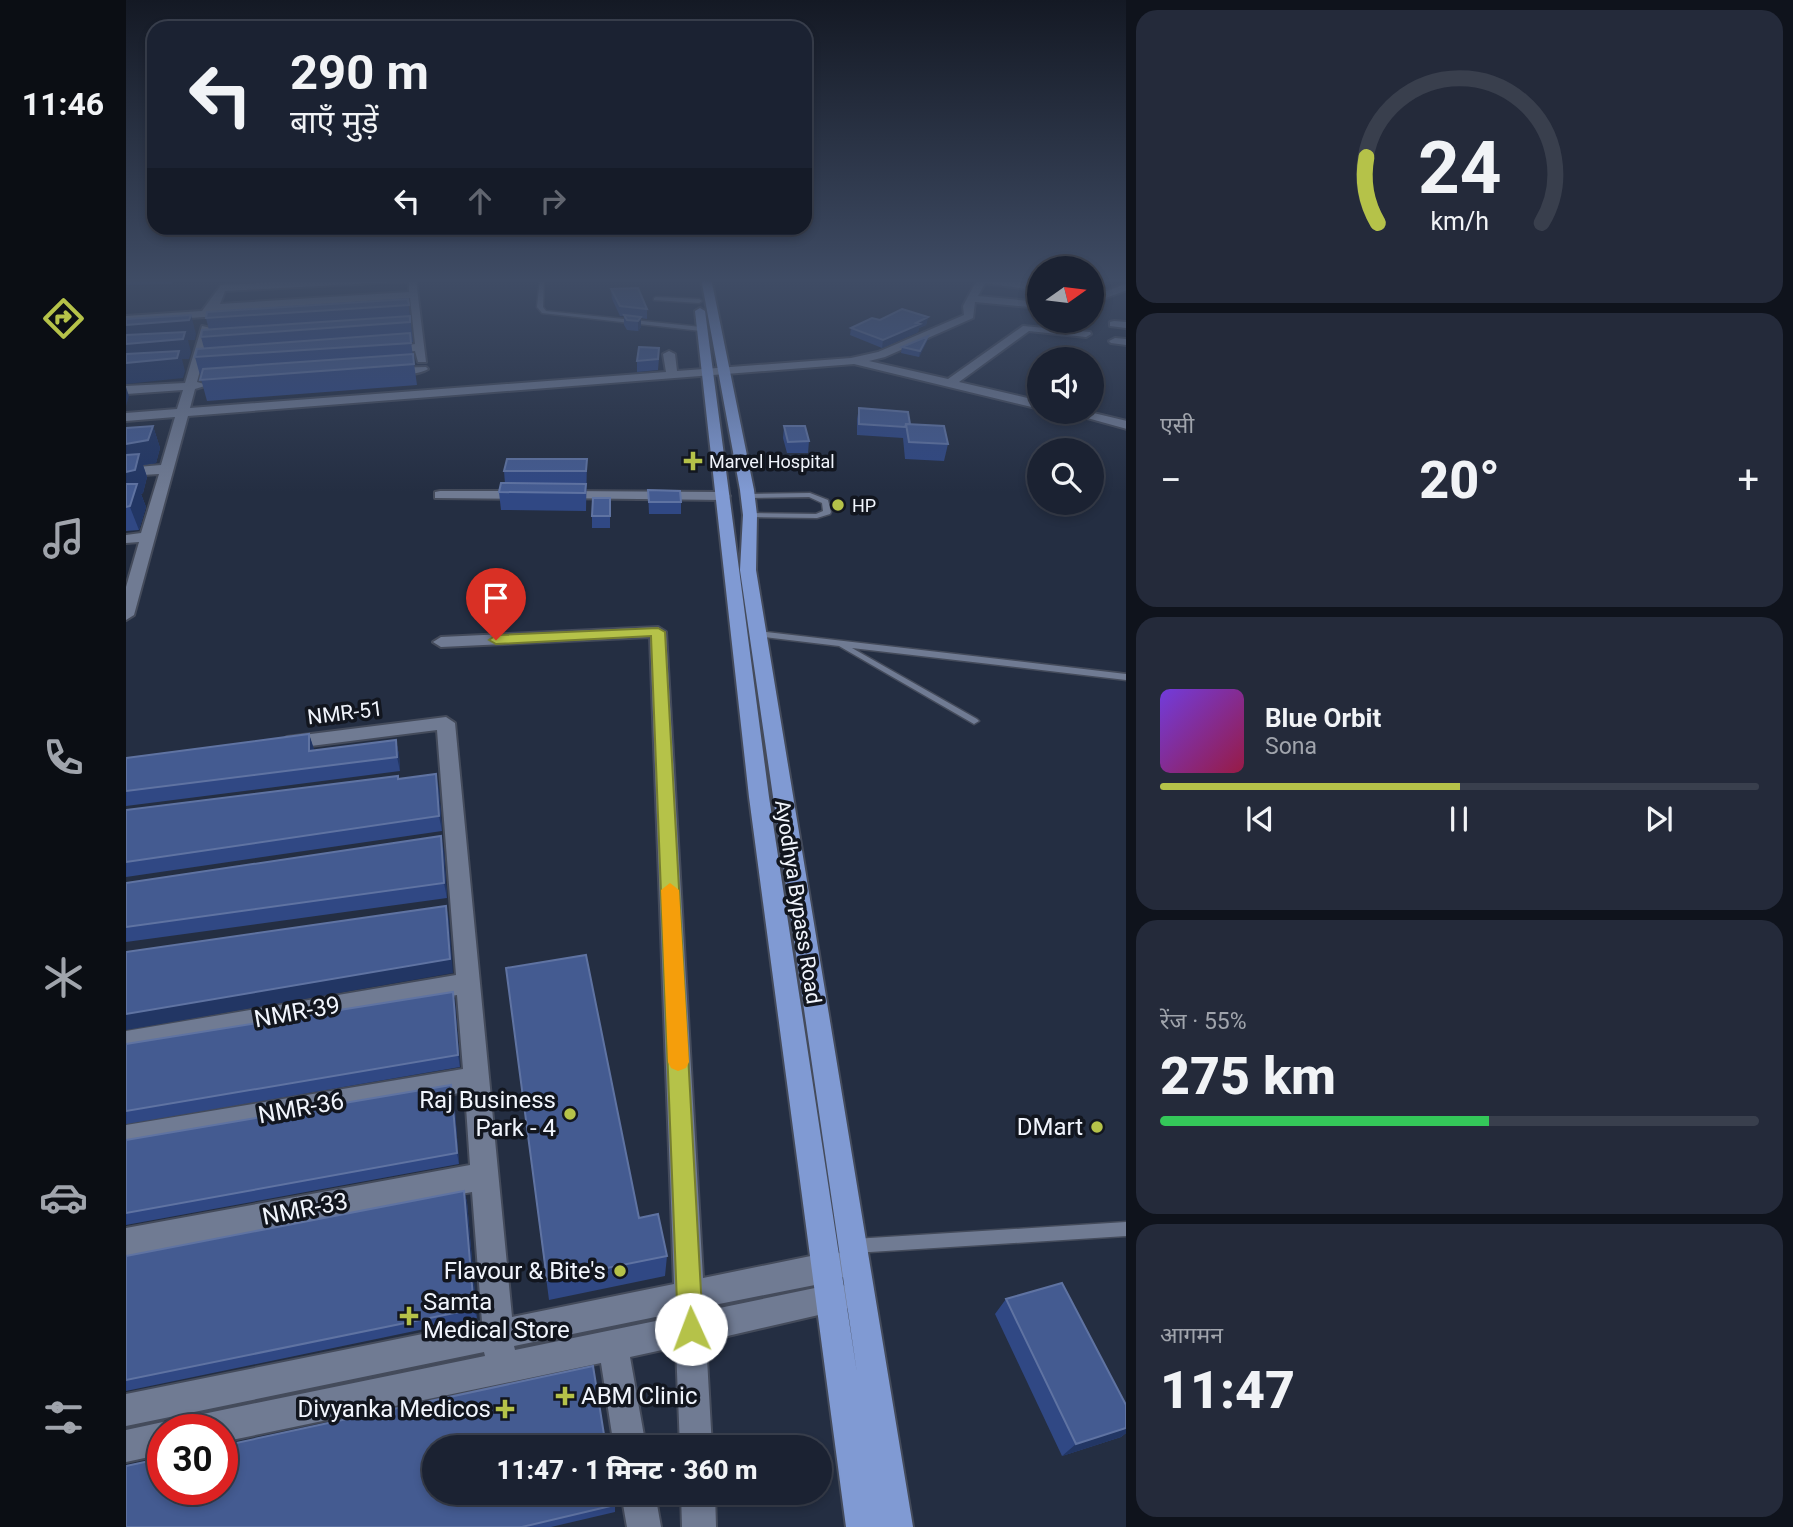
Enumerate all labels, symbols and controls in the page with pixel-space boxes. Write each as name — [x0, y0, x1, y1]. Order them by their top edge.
text: 290 m — [290, 44, 429, 101]
icon: left — [175, 49, 266, 140]
text: 11:46 — [22, 85, 104, 123]
text: बाएँ मुड़ें — [290, 103, 378, 141]
text: 24 — [1418, 125, 1501, 211]
icon: left — [388, 182, 426, 220]
icon: ahead — [461, 182, 499, 220]
icon: right — [534, 182, 572, 220]
text: km/h — [1430, 207, 1489, 236]
north arrow — [1027, 256, 1104, 332]
map controls — [1027, 256, 1104, 515]
icon: directions — [39, 294, 88, 343]
button: sound — [1027, 347, 1104, 424]
text: एसी — [1160, 412, 1194, 439]
button: search — [1027, 438, 1104, 515]
text: 20° — [1419, 450, 1500, 511]
marker: Marvel Hospital — [683, 451, 703, 471]
place label: Marvel Hospital — [709, 451, 835, 472]
text: − — [1160, 458, 1182, 502]
text: + — [1737, 458, 1759, 502]
place label: HP — [852, 495, 876, 516]
marker: HP — [830, 497, 846, 513]
icon: music — [39, 514, 88, 563]
pin — [466, 568, 526, 640]
icon: arrive — [477, 579, 515, 617]
street label: NMR-51 — [306, 696, 384, 730]
text: Blue Orbit — [1265, 703, 1381, 733]
icon: phone — [39, 733, 88, 782]
text: Sona — [1265, 733, 1317, 760]
street label: Ayodhya Bypass Road — [770, 798, 826, 1006]
icon: previous — [1241, 800, 1279, 838]
icon: pause — [1440, 800, 1478, 838]
icon: next — [1640, 800, 1678, 838]
icon: climate — [39, 953, 88, 1002]
street label: NMR-39 — [252, 991, 342, 1033]
text: रेंज · 55% — [1160, 1008, 1247, 1035]
text: 275 km — [1160, 1046, 1336, 1107]
place label: Raj Business Park - 4 — [419, 1086, 556, 1142]
street label: NMR-36 — [256, 1087, 346, 1129]
marker: Raj Business Park - 4 — [562, 1106, 578, 1122]
place label: DMart — [1017, 1113, 1083, 1141]
marker: DMart — [1089, 1119, 1105, 1135]
icon: car — [39, 1173, 88, 1222]
street label: NMR-33 — [260, 1187, 350, 1231]
place label: Flavour & Bite's — [444, 1257, 606, 1285]
marker: Flavour & Bite's — [612, 1263, 628, 1279]
place label: Samta Medical Store — [423, 1288, 570, 1344]
position arrow — [654, 1292, 728, 1366]
marker: Samta Medical Store — [401, 1308, 417, 1324]
text: आगमन — [1160, 1322, 1223, 1349]
text: 11:47 — [1160, 1360, 1295, 1421]
place label: ABM Clinic — [581, 1382, 697, 1410]
marker: ABM Clinic — [555, 1386, 575, 1406]
icon: filters — [39, 1393, 88, 1442]
place label: Divyanka Medicos — [297, 1395, 491, 1423]
marker: Divyanka Medicos — [497, 1401, 513, 1417]
speed limit sign: 30 — [147, 1414, 238, 1505]
text: 11:47 · 1 मिनट · 360 m — [497, 1455, 758, 1485]

